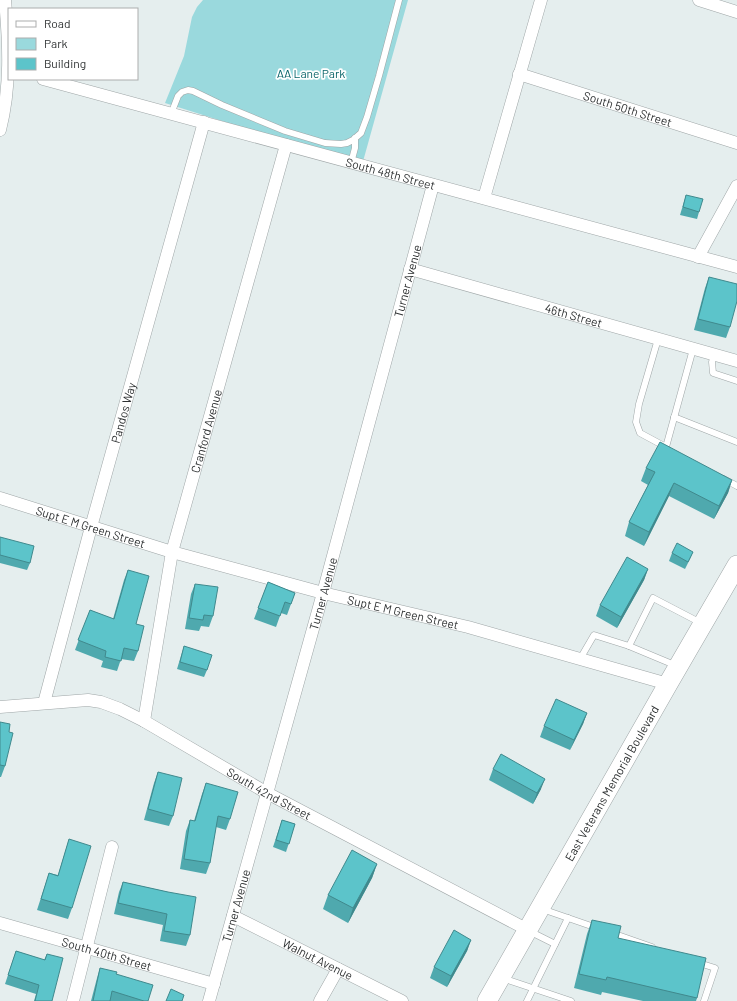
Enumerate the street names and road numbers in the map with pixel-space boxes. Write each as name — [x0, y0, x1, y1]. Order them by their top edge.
street label: South 50th Street — [582, 88, 674, 129]
street label: South 48th Street — [344, 154, 437, 192]
street label: Turner Avenue — [391, 243, 424, 319]
street label: 46th Street — [543, 300, 604, 330]
street label: Pandos Way — [108, 380, 138, 445]
street label: Cranford Avenue — [188, 388, 224, 474]
street label: Supt E M Green Street — [34, 503, 147, 550]
street label: Turner Avenue — [306, 556, 339, 632]
street label: Supt E M Green Street — [346, 592, 460, 632]
street label: East Veterans Memorial Boulevard — [562, 703, 661, 863]
street label: South 42nd Street — [224, 764, 314, 822]
street label: Turner Avenue — [219, 868, 252, 944]
street label: South 40th Street — [60, 934, 153, 973]
street label: Walnut Avenue — [280, 935, 355, 982]

